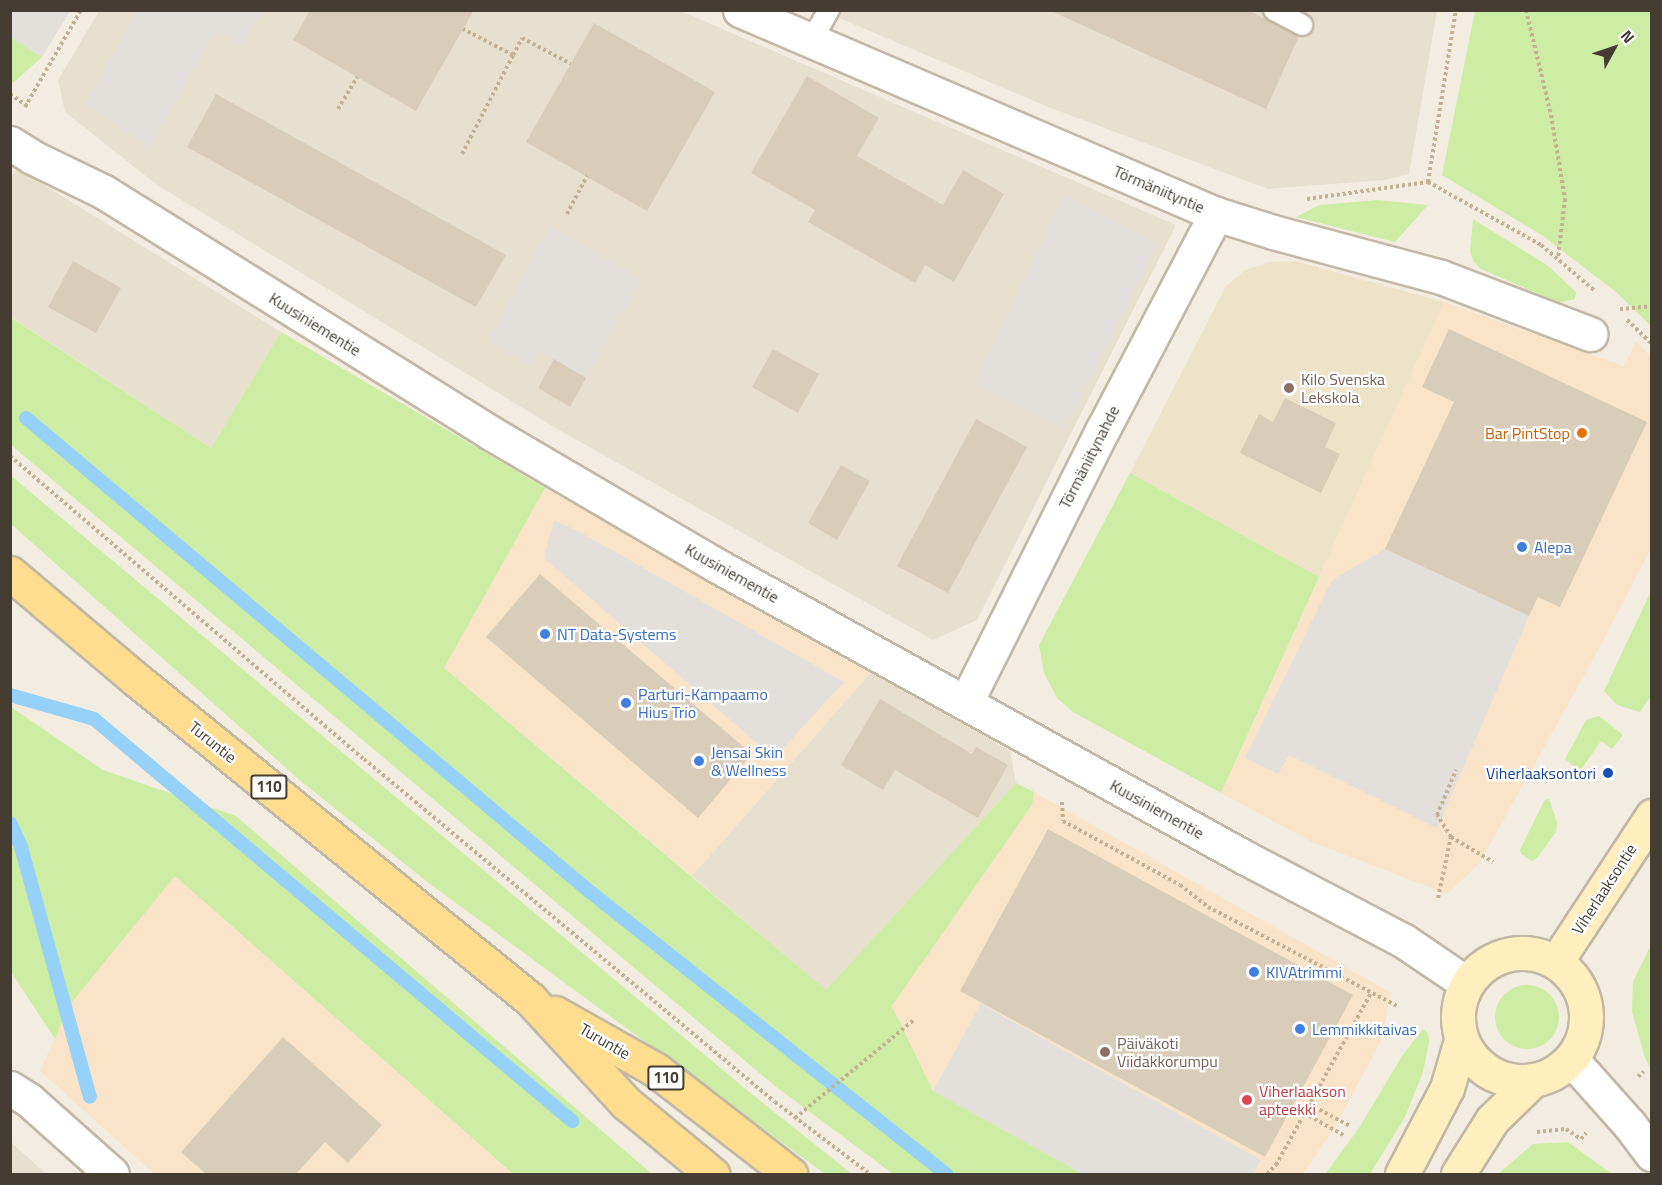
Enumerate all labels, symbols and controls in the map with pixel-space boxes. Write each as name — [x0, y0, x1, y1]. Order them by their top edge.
north arrow — [1584, 18, 1644, 78]
text: N — [1615, 24, 1641, 48]
street label: Törmäniityntie — [1111, 161, 1207, 217]
street label: Kuusiniementie — [266, 288, 364, 360]
place label: Kilo Svenska Lekskola — [1301, 369, 1385, 407]
marker: Kilo Svenska Lekskola — [1282, 381, 1296, 395]
street label: Törmäniitynahde — [1055, 402, 1123, 512]
place label: Bar PintStop — [1485, 423, 1570, 443]
marker: Bar PintStop — [1575, 426, 1589, 440]
place label: Alepa — [1534, 537, 1572, 557]
street label: Kuusiniementie — [682, 539, 782, 607]
marker: Alepa — [1515, 540, 1529, 554]
place label: NT Data-Systems — [557, 624, 676, 644]
marker: NT Data-Systems — [538, 627, 552, 641]
place label: Parturi-Kampaamo Hius Trio — [638, 684, 768, 722]
marker: Parturi-Kampaamo Hius Trio — [619, 696, 633, 710]
street label: Turuntie — [185, 717, 241, 767]
place label: Jensai Skin & Wellness — [711, 742, 786, 780]
marker: Jensai Skin & Wellness — [692, 754, 706, 768]
place label: Viherlaaksontori — [1486, 763, 1596, 783]
marker: Viherlaaksontori — [1601, 766, 1615, 780]
road number: 110 — [250, 775, 288, 799]
street label: Kuusiniementie — [1107, 775, 1207, 843]
street label: Viherlaaksontie — [1568, 840, 1640, 938]
place label: KIVAtrimmi — [1266, 962, 1342, 982]
marker: KIVAtrimmi — [1247, 965, 1261, 979]
street label: Turuntie — [576, 1019, 634, 1063]
place label: Lemmikkitaivas — [1312, 1019, 1417, 1039]
marker: Lemmikkitaivas — [1293, 1022, 1307, 1036]
place label: Päiväkoti Viidakkorumpu — [1117, 1033, 1218, 1071]
marker: Päiväkoti Viidakkorumpu — [1098, 1045, 1112, 1059]
road number: 110 — [646, 1066, 686, 1090]
place label: Viherlaakson apteekki — [1259, 1081, 1346, 1119]
marker: Viherlaakson apteekki — [1240, 1093, 1254, 1107]

